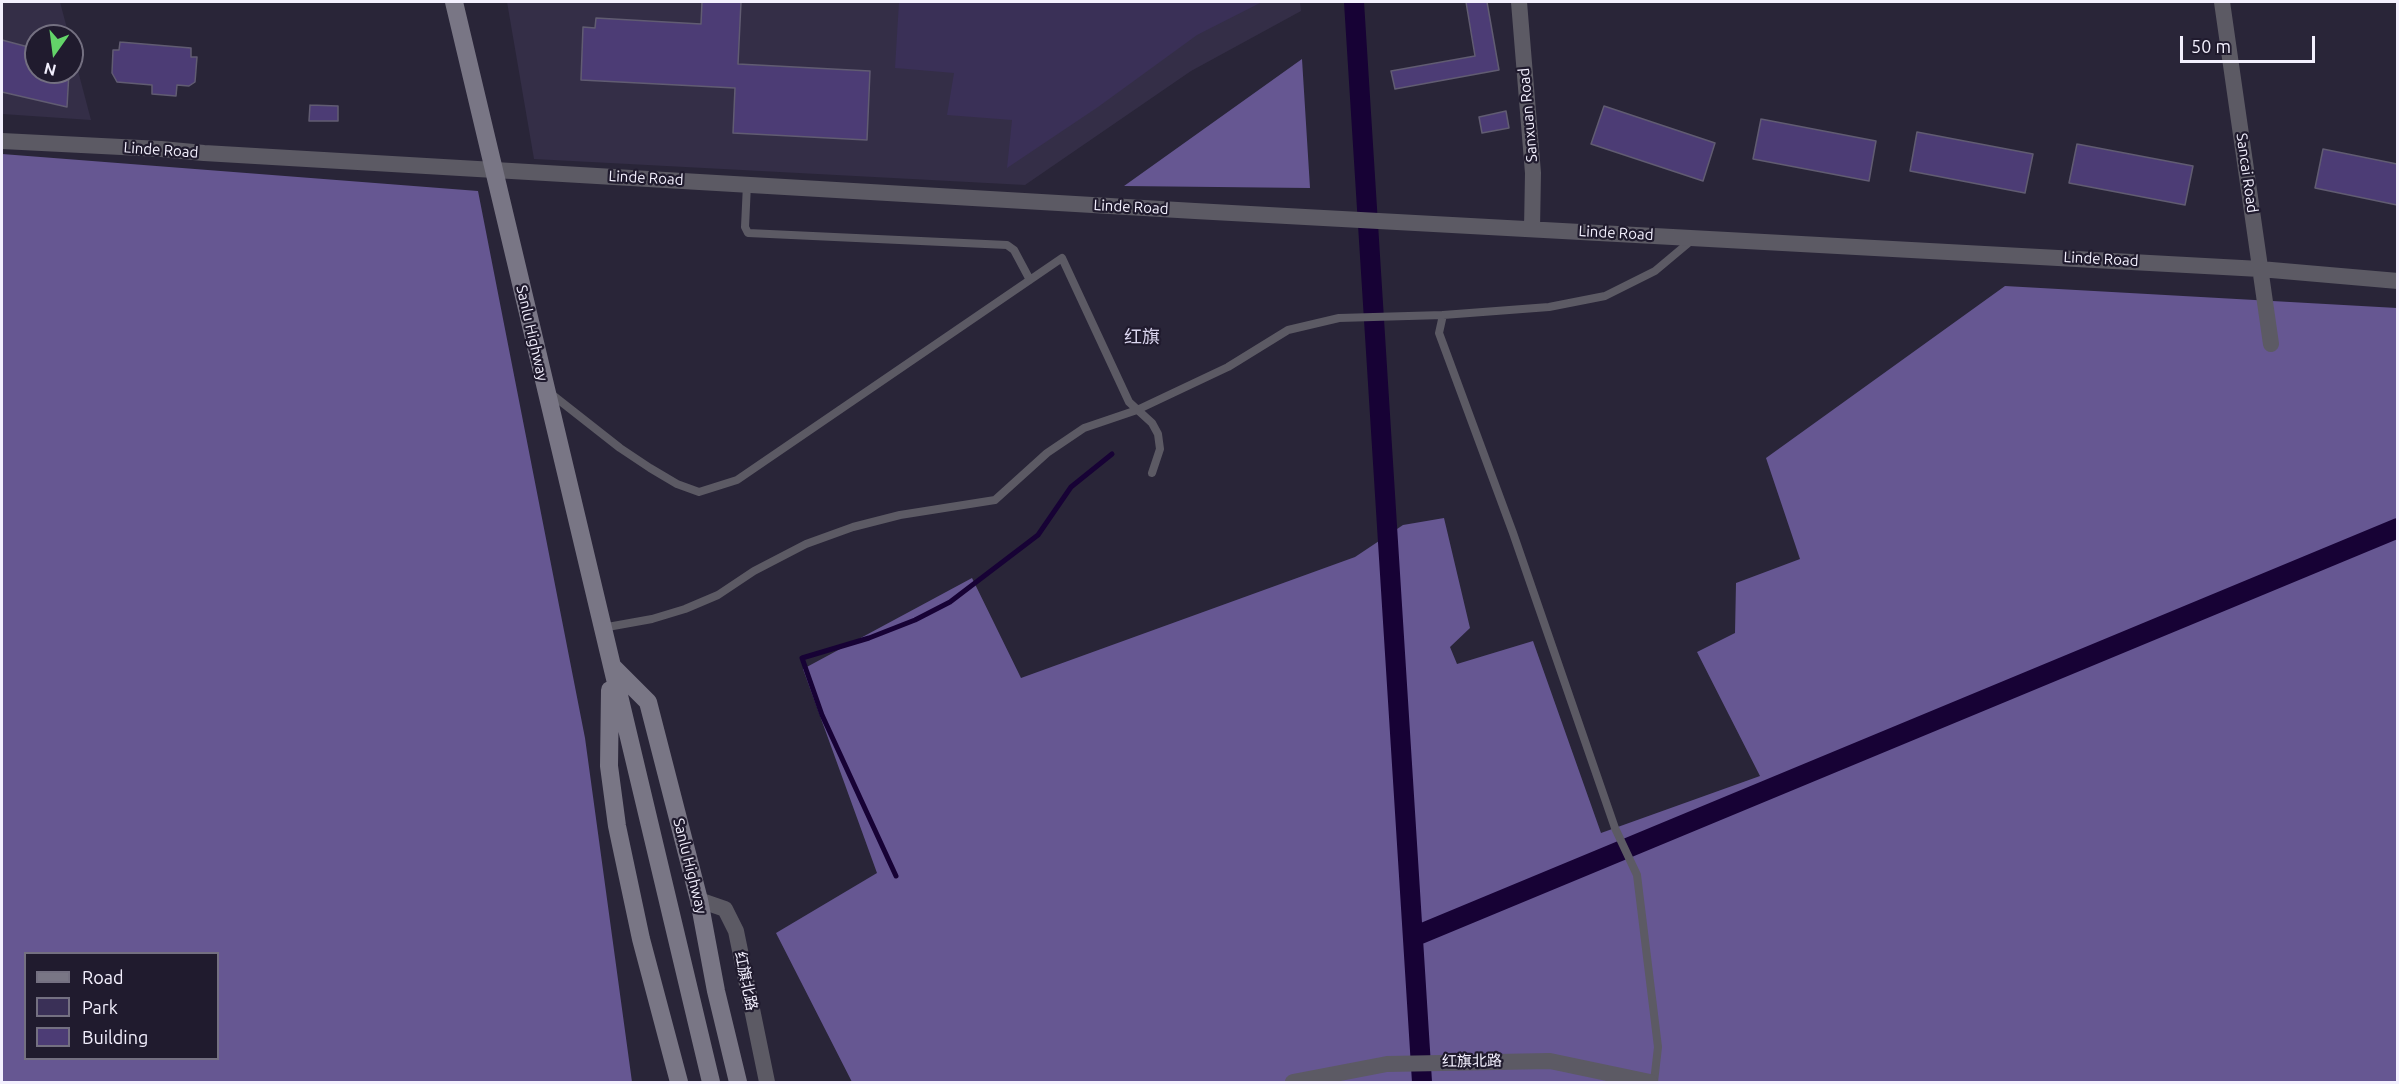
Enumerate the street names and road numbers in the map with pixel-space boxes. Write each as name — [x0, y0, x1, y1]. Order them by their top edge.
street label: Sanxuan Road — [1515, 67, 1541, 163]
street label: Sancai Road — [2232, 132, 2262, 214]
street label: Linde Road — [123, 138, 199, 162]
street label: Linde Road — [608, 167, 684, 189]
street label: Linde Road — [1093, 196, 1169, 218]
street label: Linde Road — [1578, 222, 1654, 244]
street label: Linde Road — [2063, 248, 2139, 270]
street label: Sanlu Highway — [512, 283, 552, 383]
street label: Sanlu Highway — [669, 816, 711, 916]
street label: 红旗北路 — [731, 950, 761, 1012]
street label: 红旗北路 — [1442, 1051, 1502, 1071]

